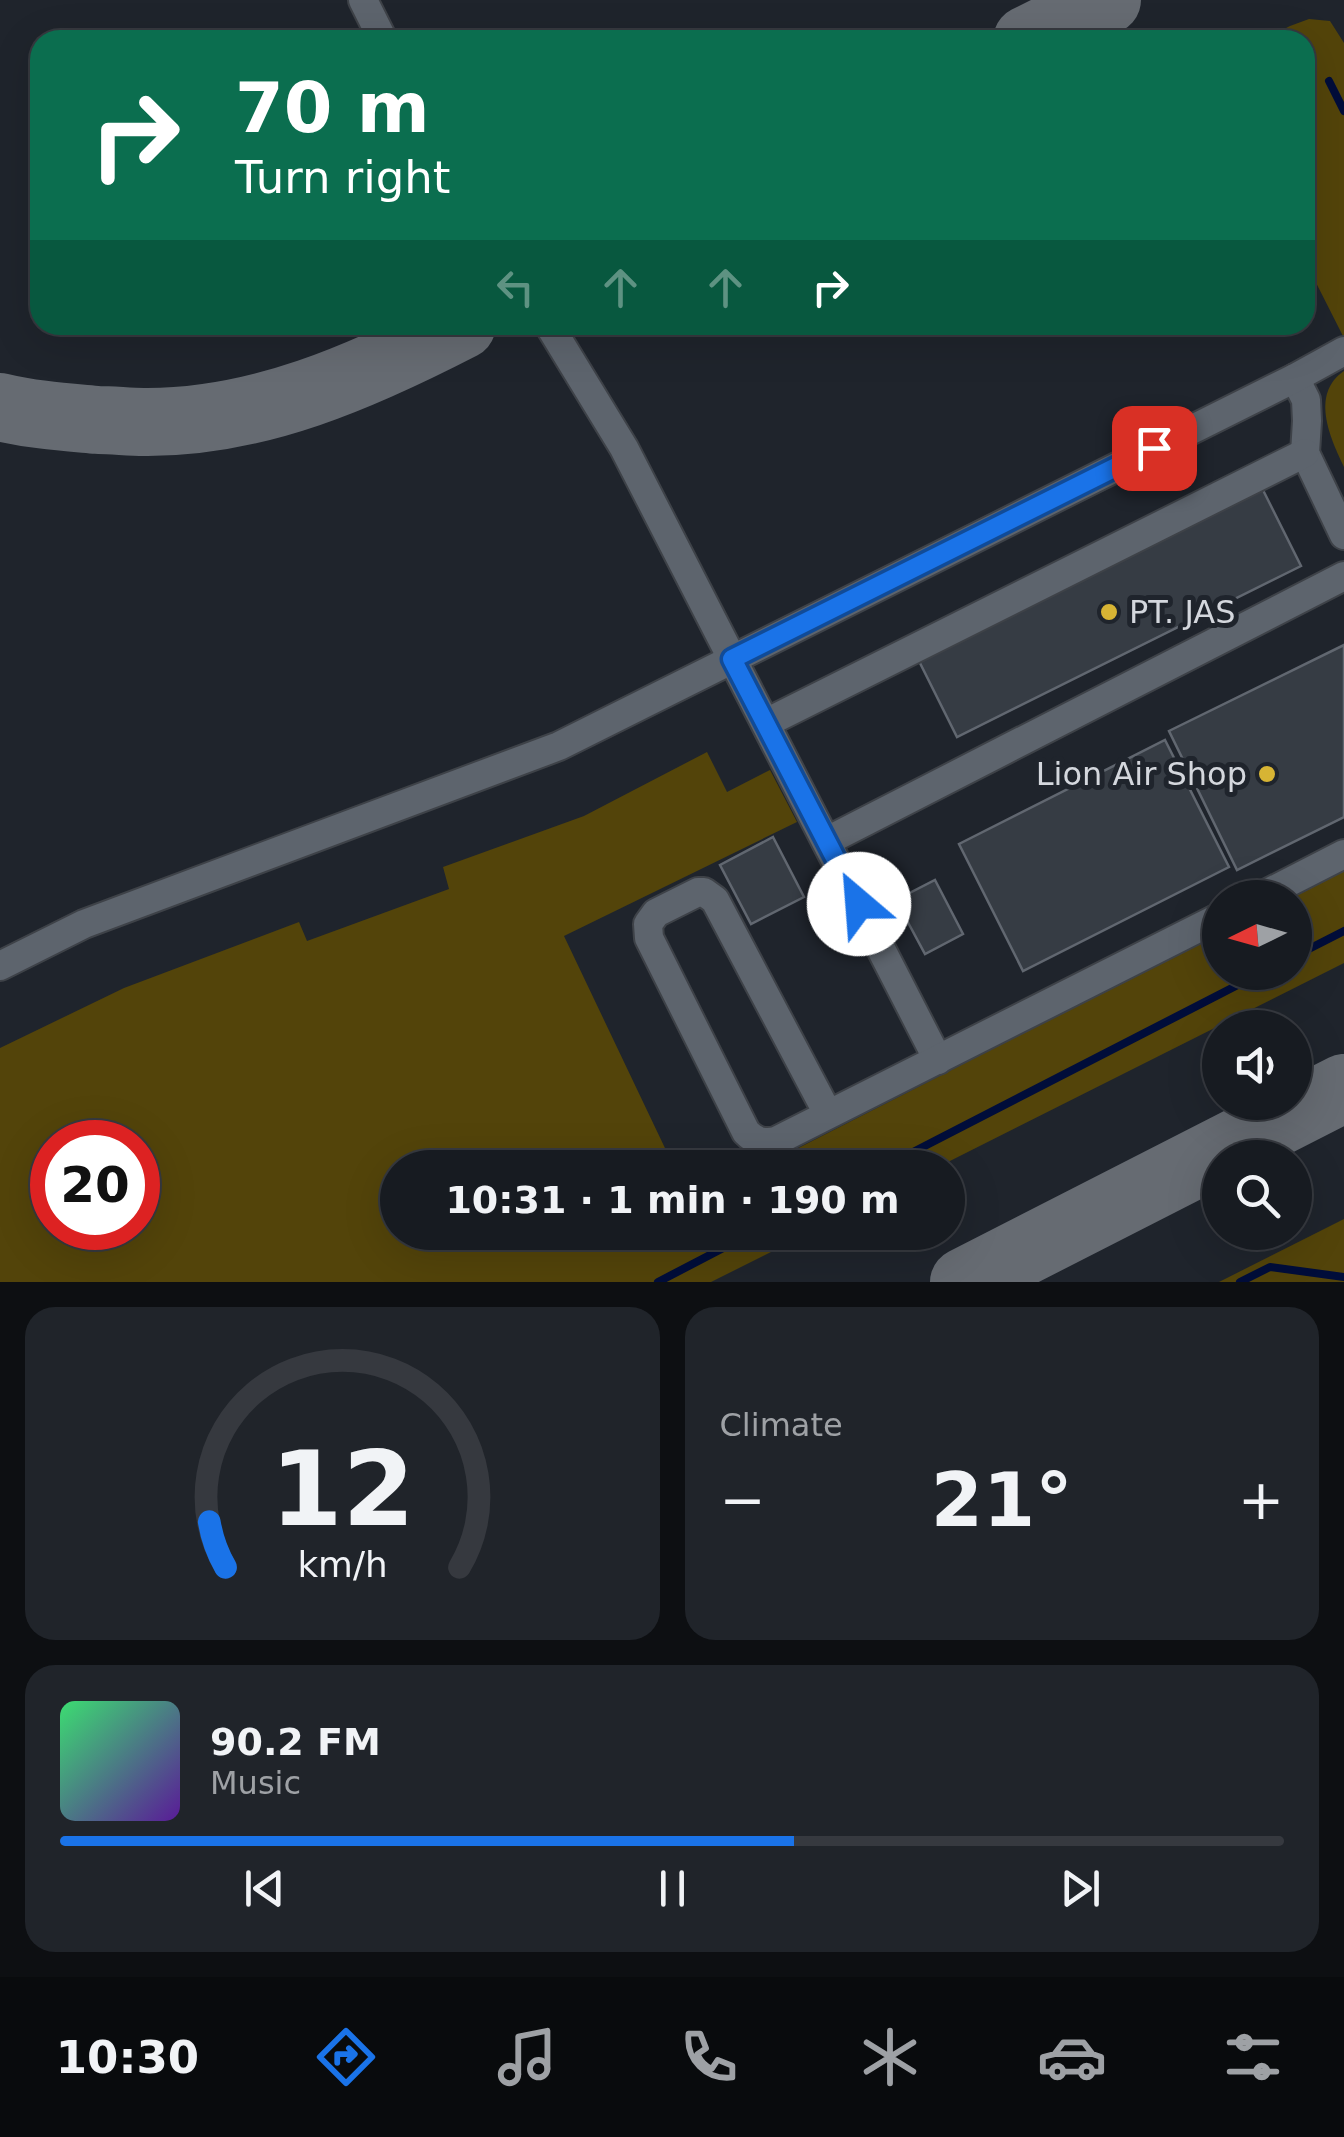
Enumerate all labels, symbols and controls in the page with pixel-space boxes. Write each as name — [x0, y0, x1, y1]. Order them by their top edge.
text: 70 m — [235, 67, 430, 149]
icon: right — [70, 70, 200, 200]
text: Turn right — [235, 151, 450, 204]
icon: left — [488, 260, 543, 315]
icon: ahead — [593, 260, 648, 315]
icon: ahead — [698, 260, 753, 315]
icon: right — [803, 260, 858, 315]
pin — [1112, 406, 1197, 491]
icon: arrive — [1127, 421, 1182, 476]
place label: PT. JAS — [1129, 593, 1235, 631]
marker: PT. JAS — [1098, 601, 1120, 623]
place label: Lion Air Shop — [1036, 755, 1247, 793]
marker: Lion Air Shop — [1256, 763, 1278, 785]
position arrow — [807, 852, 911, 956]
north arrow — [1202, 880, 1312, 990]
map controls — [1202, 880, 1312, 1250]
button: sound — [1202, 1010, 1312, 1120]
speed limit sign: 20 — [30, 1120, 160, 1250]
button: search — [1202, 1140, 1312, 1250]
text: 10:31 · 1 min · 190 m — [445, 1178, 900, 1222]
text: Climate — [720, 1406, 843, 1444]
text: 12 — [270, 1428, 415, 1550]
text: 21° — [931, 1456, 1073, 1544]
text: − — [720, 1468, 766, 1532]
text: + — [1238, 1468, 1284, 1532]
text: km/h — [297, 1544, 387, 1585]
text: 90.2 FM — [210, 1720, 381, 1764]
text: Music — [210, 1764, 301, 1802]
icon: previous — [237, 1861, 292, 1916]
icon: pause — [645, 1861, 700, 1916]
icon: next — [1053, 1861, 1108, 1916]
icon: directions — [311, 2022, 381, 2092]
icon: music — [492, 2022, 562, 2092]
icon: phone — [674, 2022, 744, 2092]
icon: climate — [855, 2022, 925, 2092]
icon: car — [1037, 2022, 1107, 2092]
icon: filters — [1218, 2022, 1288, 2092]
text: 10:30 — [56, 2031, 199, 2084]

